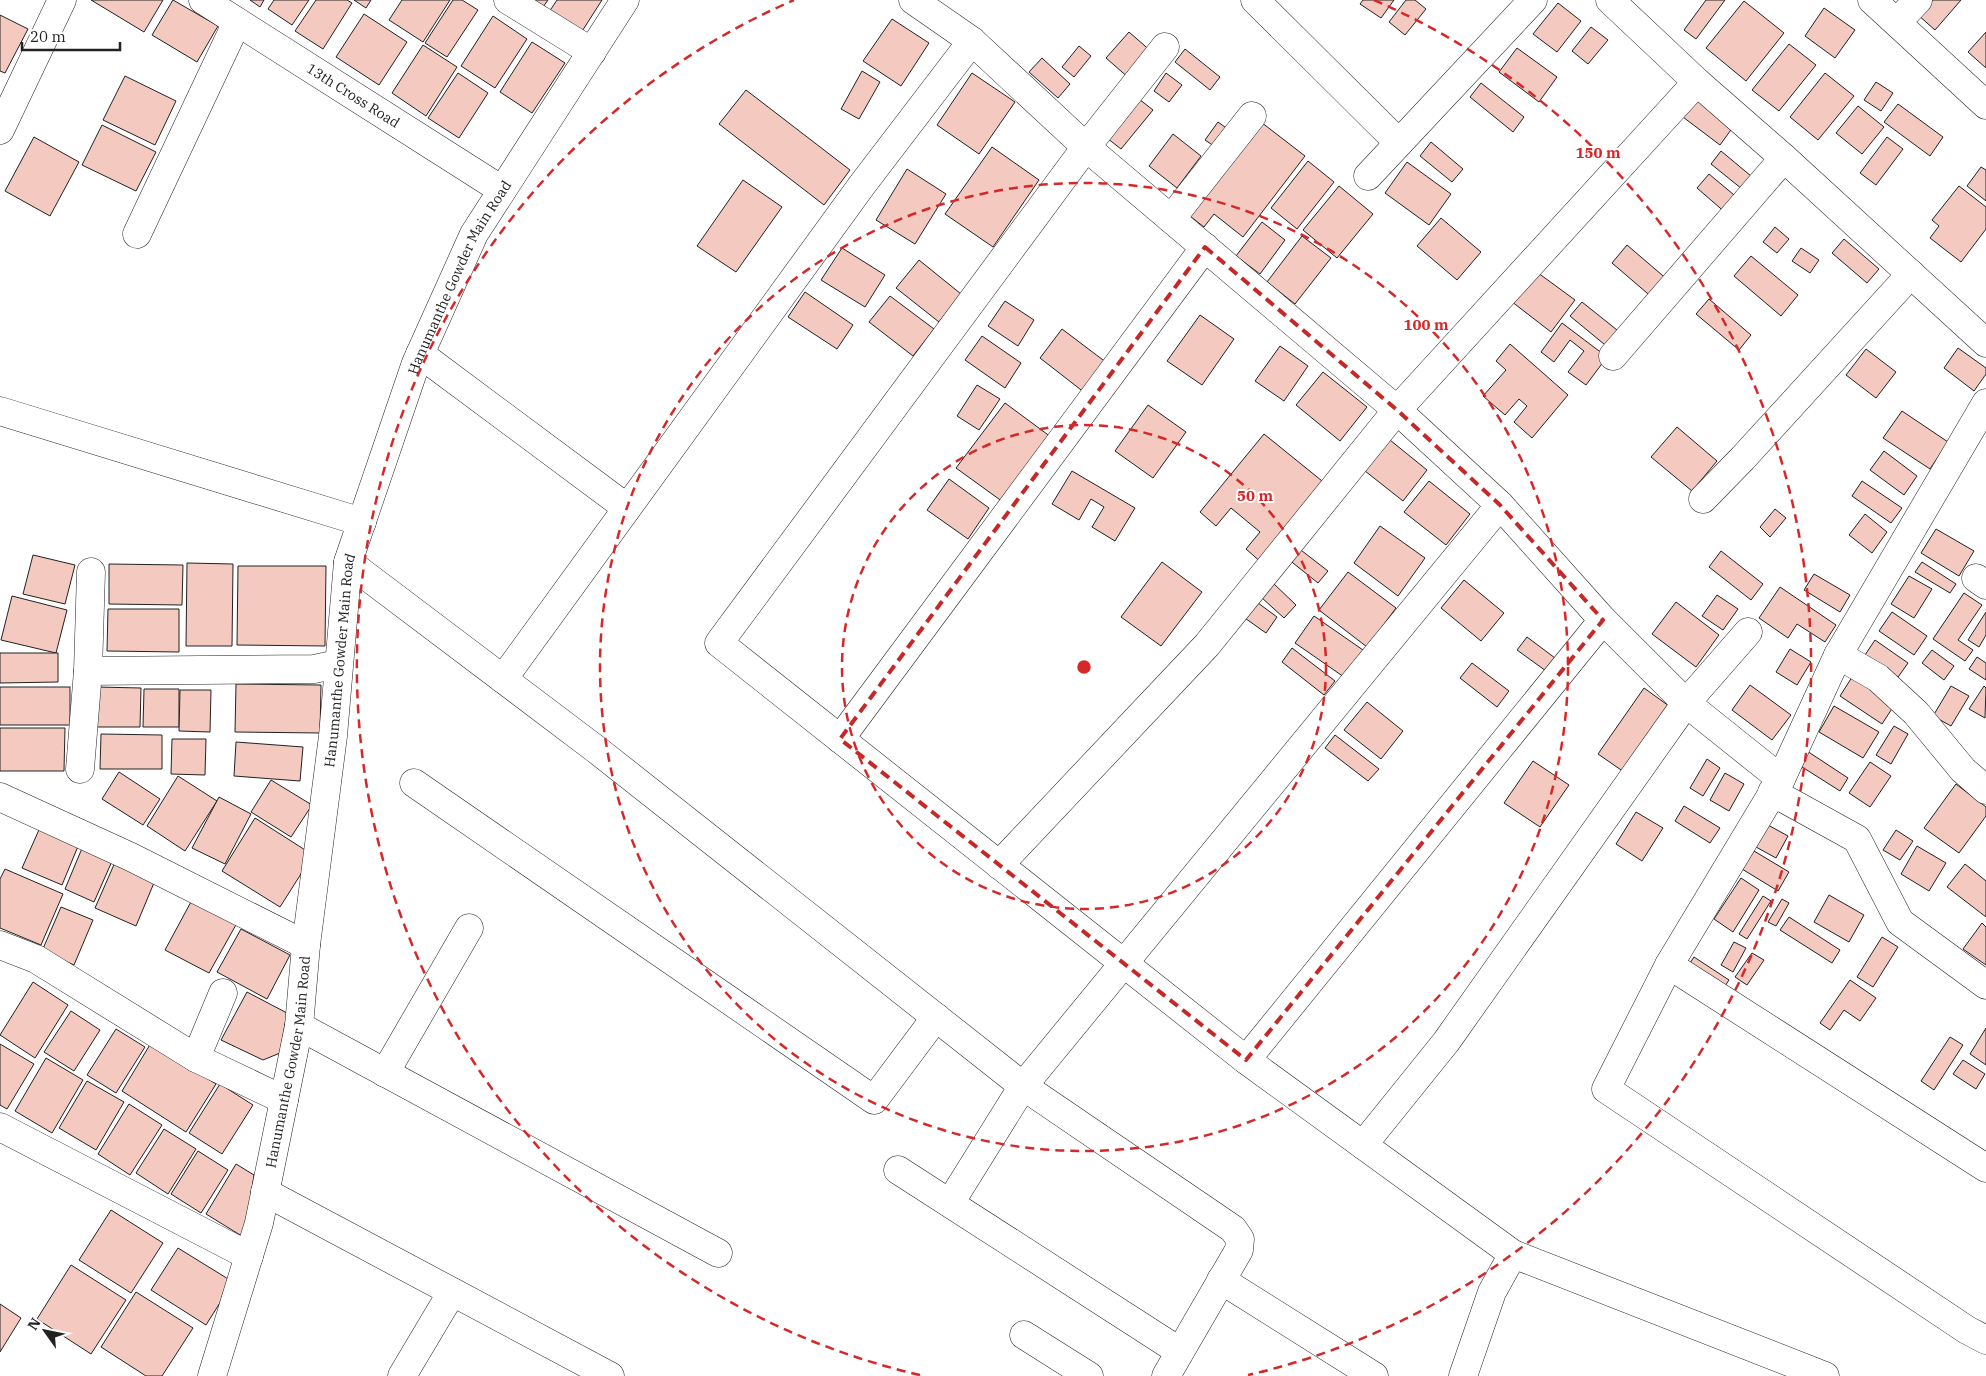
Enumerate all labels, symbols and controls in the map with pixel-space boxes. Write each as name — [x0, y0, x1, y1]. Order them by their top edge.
scale bar — [22, 20, 120, 52]
text: 20 m — [30, 27, 66, 46]
street label: 13th Cross Road — [303, 59, 404, 132]
text: 150 m — [1575, 143, 1621, 162]
street label: Hanumanthe Gowder Main Road — [404, 177, 515, 377]
text: 100 m — [1403, 315, 1449, 334]
text: 50 m — [1237, 486, 1273, 505]
street label: Hanumanthe Gowder Main Road — [320, 550, 359, 768]
centre of rings — [1075, 658, 1093, 676]
street label: Hanumanthe Gowder Main Road — [261, 955, 314, 1169]
north arrow — [20, 1306, 70, 1356]
text: N — [24, 1314, 45, 1333]

